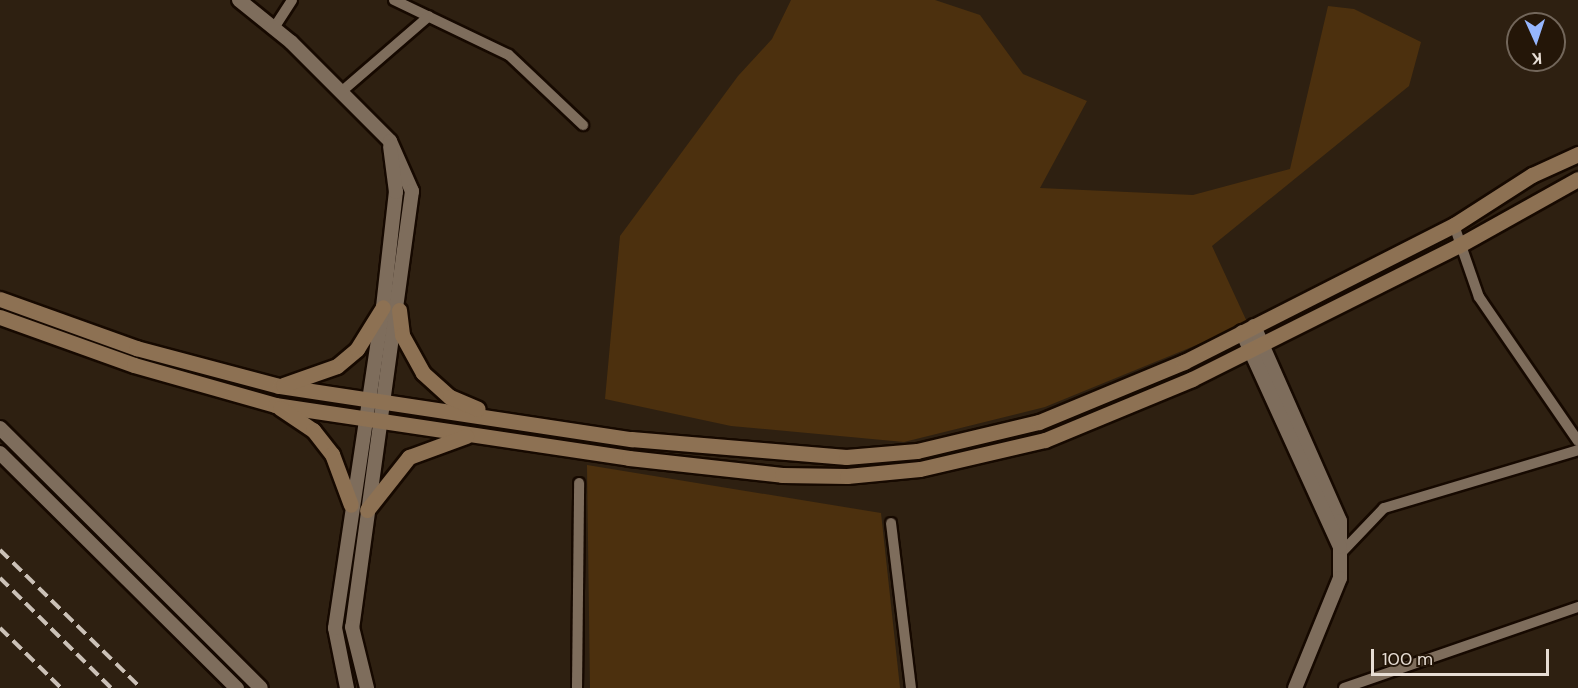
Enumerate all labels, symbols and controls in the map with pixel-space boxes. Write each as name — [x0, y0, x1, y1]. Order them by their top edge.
north arrow — [1506, 12, 1566, 72]
text: K — [1531, 48, 1543, 69]
scale bar — [1374, 637, 1552, 675]
text: 100 m — [1382, 647, 1433, 671]

